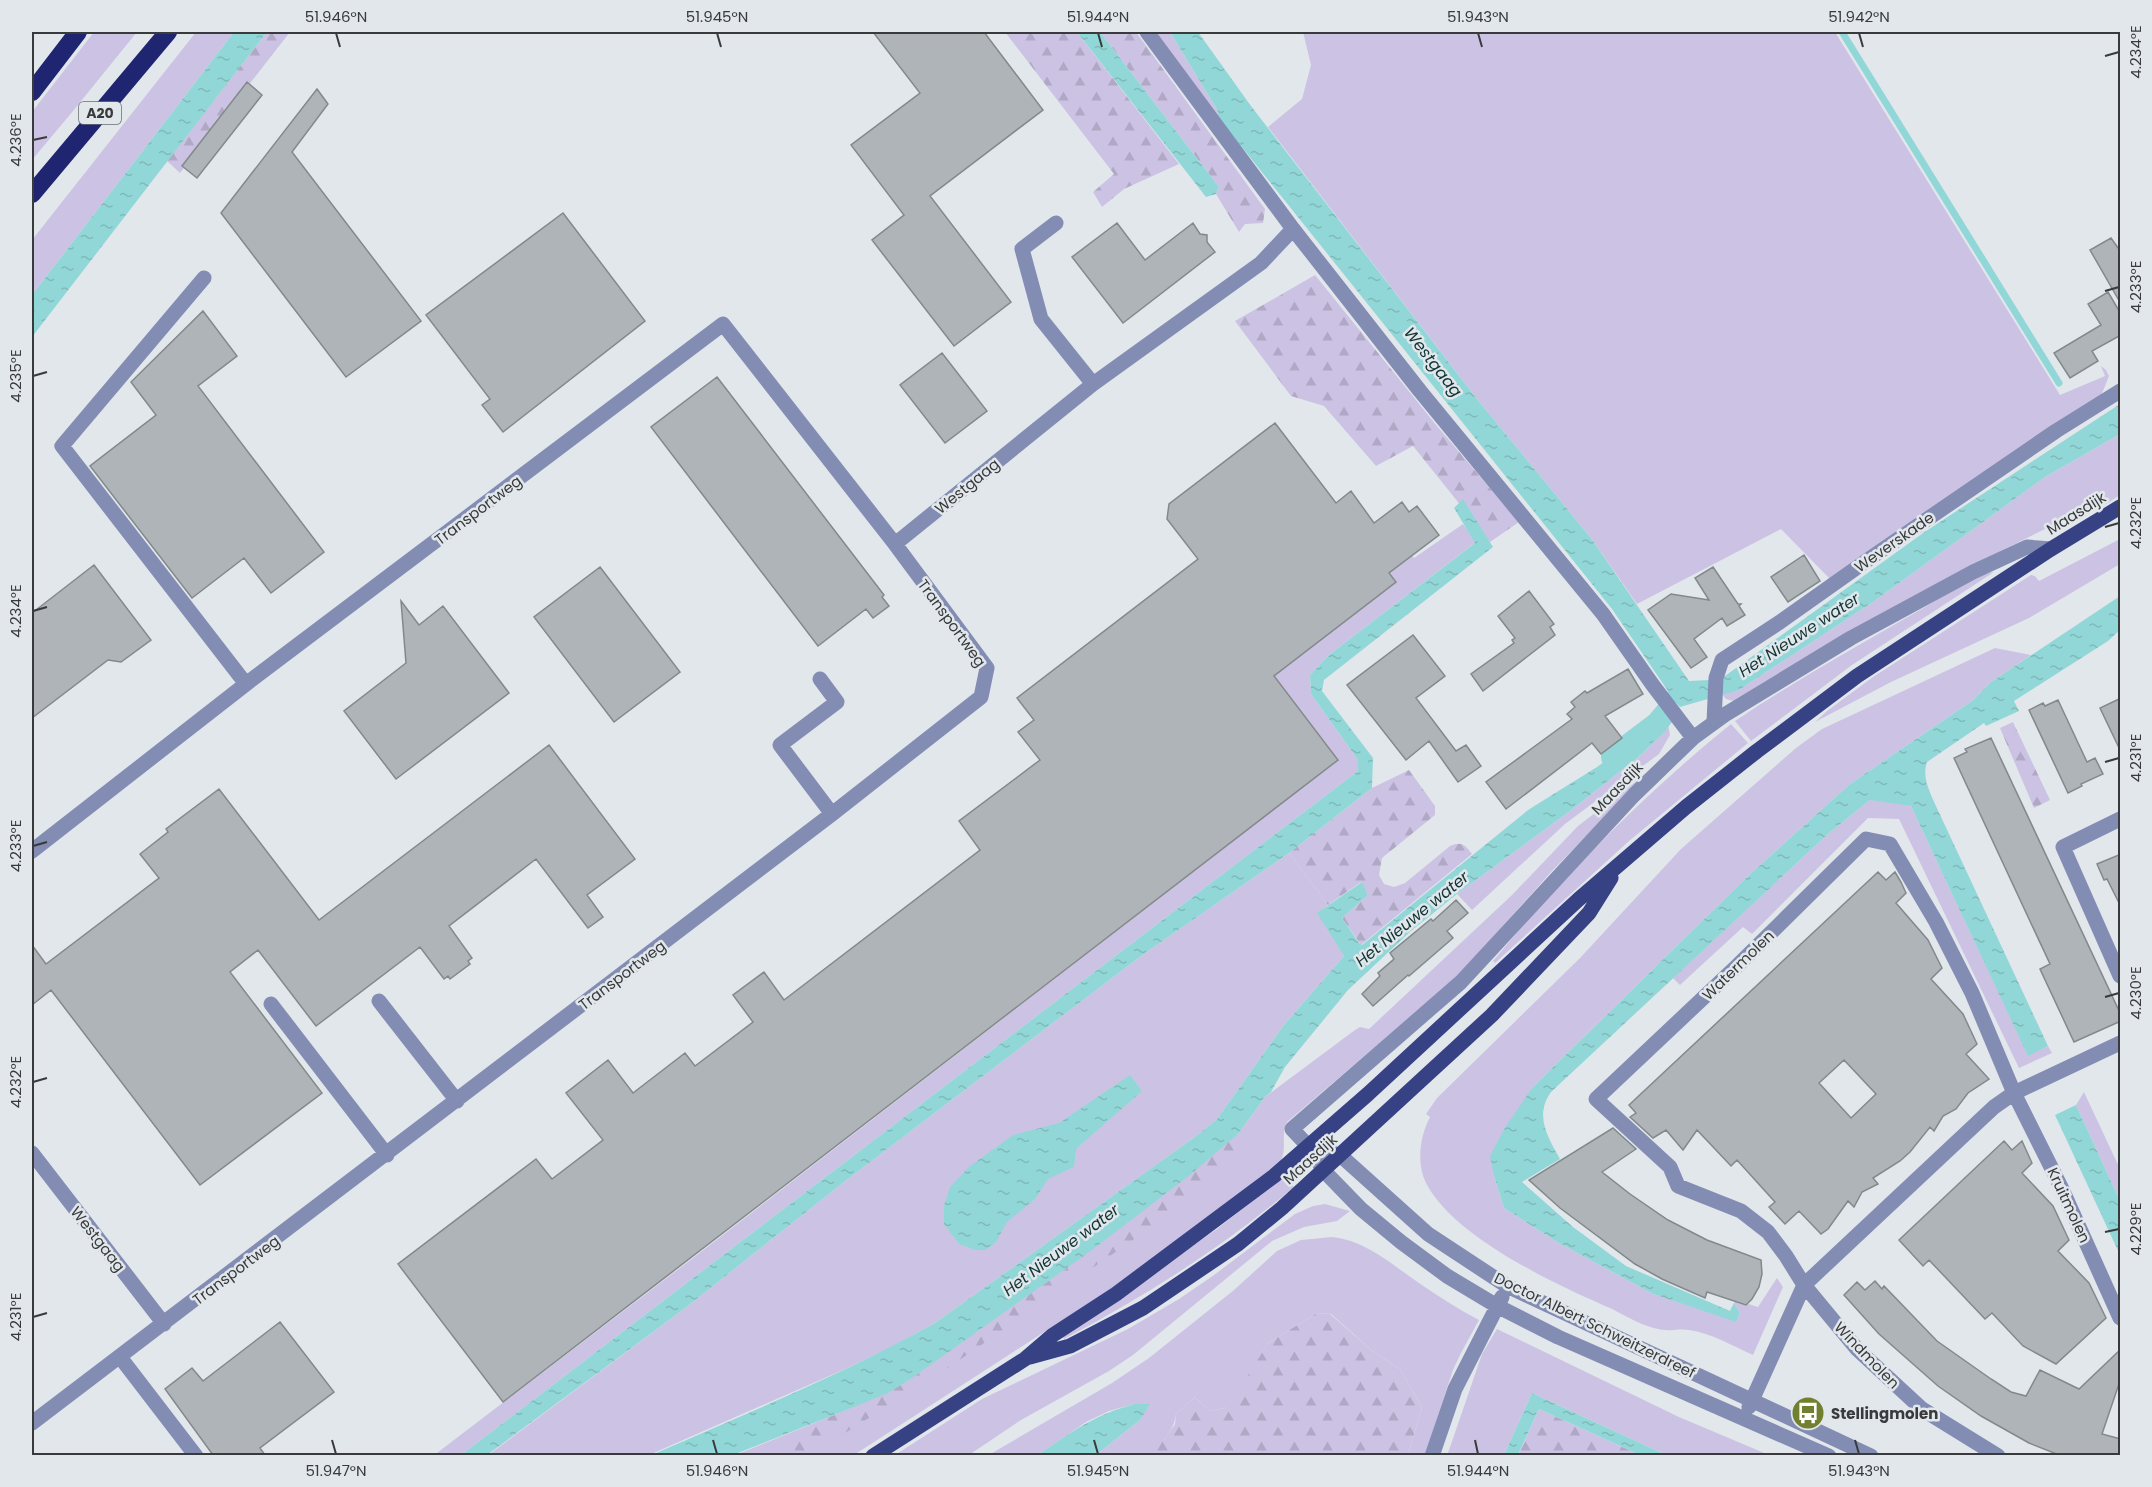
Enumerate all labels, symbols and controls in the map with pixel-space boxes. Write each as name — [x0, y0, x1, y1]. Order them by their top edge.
text: 51.946°N — [305, 6, 367, 27]
text: 51.945°N — [686, 6, 748, 27]
text: 51.944°N — [1067, 6, 1129, 27]
text: 51.943°N — [1447, 6, 1509, 27]
text: 51.942°N — [1828, 6, 1890, 27]
text: 4.234°E — [2125, 25, 2146, 79]
road number: A20 — [79, 102, 121, 124]
text: 4.236°E — [5, 113, 26, 167]
text: 4.233°E — [2125, 261, 2146, 313]
water label: Westgaag — [1398, 322, 1468, 402]
text: 4.235°E — [5, 349, 26, 403]
street label: Westgaag — [930, 453, 1004, 519]
street label: Transportweg — [430, 470, 526, 550]
street label: Maasdijk — [2042, 486, 2110, 539]
text: 4.232°E — [2125, 497, 2146, 549]
street label: Weverskade — [1850, 507, 1938, 577]
street label: Transportweg — [913, 575, 991, 671]
text: 4.234°E — [5, 584, 26, 638]
water label: Het Nieuwe water — [1734, 587, 1865, 683]
text: 4.231°E — [2125, 734, 2146, 782]
street label: Maasdijk — [1586, 757, 1648, 819]
text: 4.233°E — [5, 820, 26, 872]
water label: Het Nieuwe water — [1350, 865, 1475, 972]
street label: Watermolen — [1697, 925, 1779, 1005]
street label: Transportweg — [574, 935, 670, 1015]
text: 4.230°E — [2125, 966, 2146, 1020]
text: 4.232°E — [5, 1056, 26, 1108]
street label: Maasdijk — [1278, 1129, 1342, 1189]
street label: Kruitmolen — [2042, 1164, 2096, 1246]
water label: Het Nieuwe water — [998, 1198, 1125, 1301]
street label: Westgaag — [66, 1202, 130, 1276]
text: 4.229°E — [2125, 1202, 2146, 1256]
street label: Transportweg — [188, 1230, 284, 1310]
street label: Doctor Albert Schweitzerdreef — [1491, 1267, 1699, 1383]
text: 4.231°E — [5, 1293, 26, 1341]
street label: Windmolen — [1830, 1317, 1904, 1393]
bus stop icon: Stellingmolen — [1790, 1395, 1826, 1431]
place label: Stellingmolen — [1831, 1403, 1938, 1424]
text: 51.947°N — [305, 1460, 367, 1481]
text: 51.946°N — [686, 1460, 748, 1481]
text: 51.945°N — [1067, 1460, 1129, 1481]
text: 51.944°N — [1447, 1460, 1509, 1481]
text: 51.943°N — [1828, 1460, 1890, 1481]

